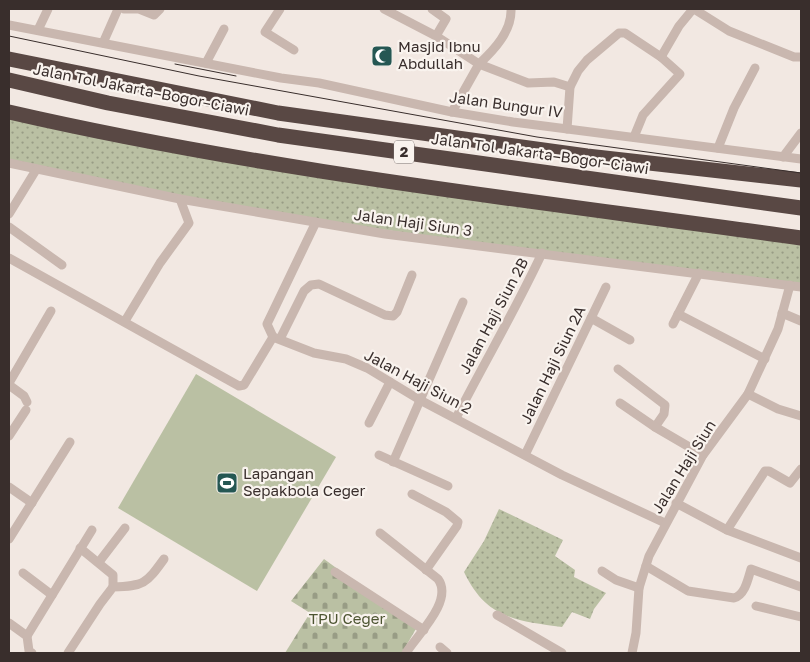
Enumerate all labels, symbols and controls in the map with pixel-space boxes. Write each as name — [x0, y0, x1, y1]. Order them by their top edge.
place label: Masjid Ibnu Abdullah — [398, 37, 481, 72]
mosque icon: Masjid Ibnu Abdullah — [370, 44, 394, 68]
street label: Jalan Tol Jakarta–Bogor–Ciawi — [32, 59, 251, 119]
street label: Jalan Bungur IV — [448, 87, 564, 121]
street label: Jalan Tol Jakarta–Bogor–Ciawi — [430, 129, 650, 177]
road number: 2 — [394, 140, 414, 163]
street label: Jalan Haji Siun 3 — [353, 205, 473, 239]
street label: Jalan Haji Siun 2B — [455, 254, 531, 377]
street label: Jalan Haji Siun 2A — [516, 303, 588, 427]
street label: Jalan Haji Siun 2 — [362, 345, 475, 417]
street label: Jalan Haji Siun — [647, 416, 719, 516]
place label: Lapangan Sepakbola Ceger — [243, 464, 366, 499]
sports icon: Lapangan Sepakbola Ceger — [215, 471, 239, 495]
park label: TPU Ceger — [309, 609, 385, 627]

